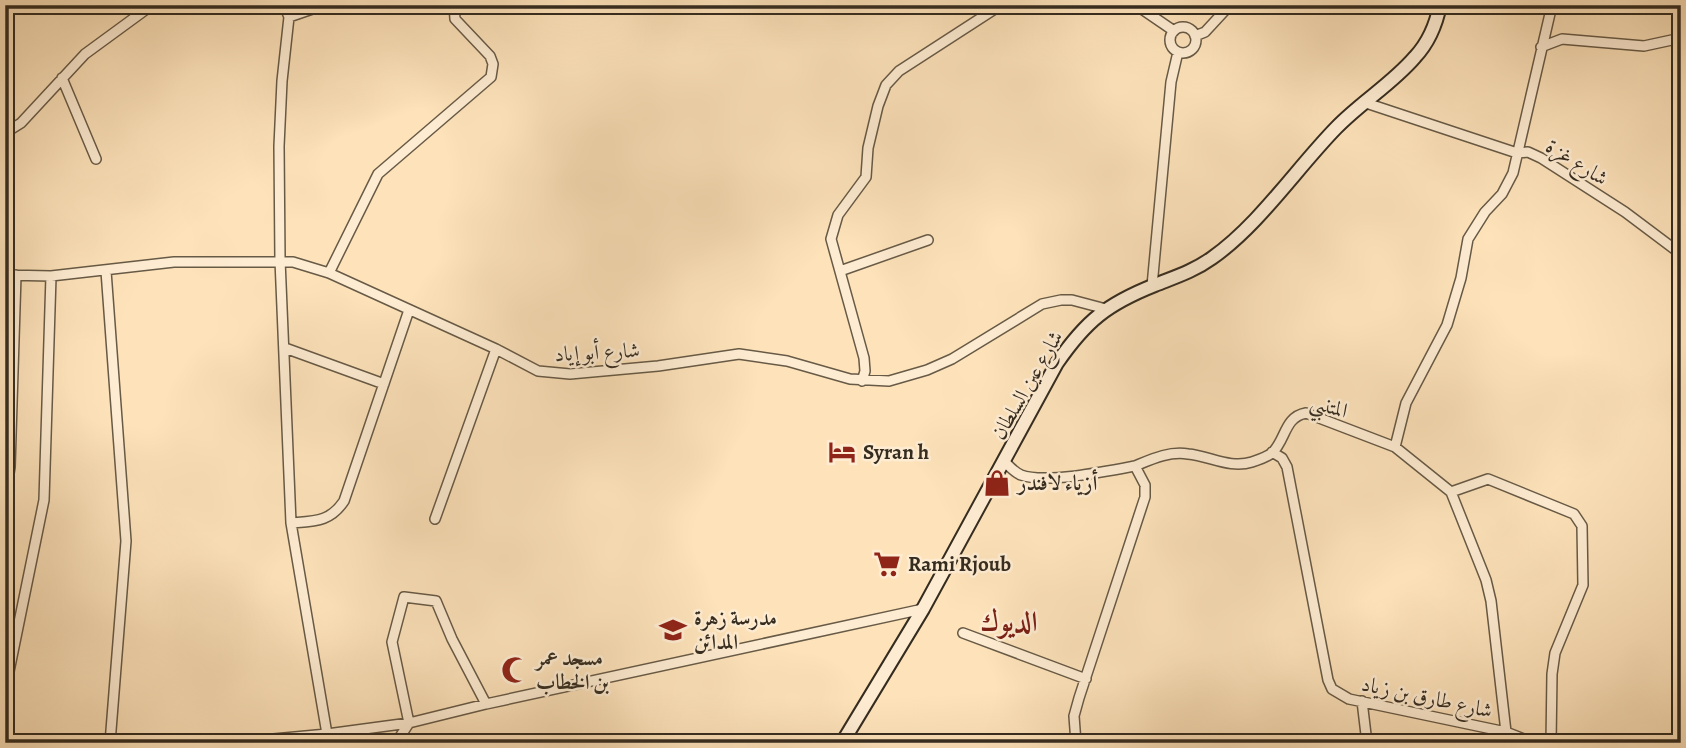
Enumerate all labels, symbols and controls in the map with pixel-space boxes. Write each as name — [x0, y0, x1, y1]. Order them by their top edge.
street label: شارع غزة — [1538, 132, 1613, 195]
street label: شارع عين السلطان — [984, 325, 1073, 447]
street label: شارع أبو إياد — [554, 335, 641, 372]
street label: المتنبي — [1305, 387, 1351, 430]
hotel icon: Syran h — [827, 437, 857, 467]
place label: Syran h — [863, 438, 929, 466]
shop icon: أزياء لافندر — [982, 468, 1012, 498]
place label: أزياء لافندر — [1016, 469, 1097, 497]
supermarket icon: Rami Rjoub — [872, 549, 902, 579]
place label: Rami Rjoub — [908, 550, 1011, 578]
district label: الديوك — [980, 603, 1038, 641]
place label: مدرسة زهرة المدائن — [694, 604, 777, 656]
school or university icon: مدرسة زهرة المدائن — [658, 615, 688, 645]
place label: مسجد عمر بن الخطاب — [534, 644, 609, 696]
mosque icon: مسجد عمر بن الخطاب — [500, 655, 530, 685]
street label: شارع طارق بن زياد — [1358, 669, 1495, 728]

